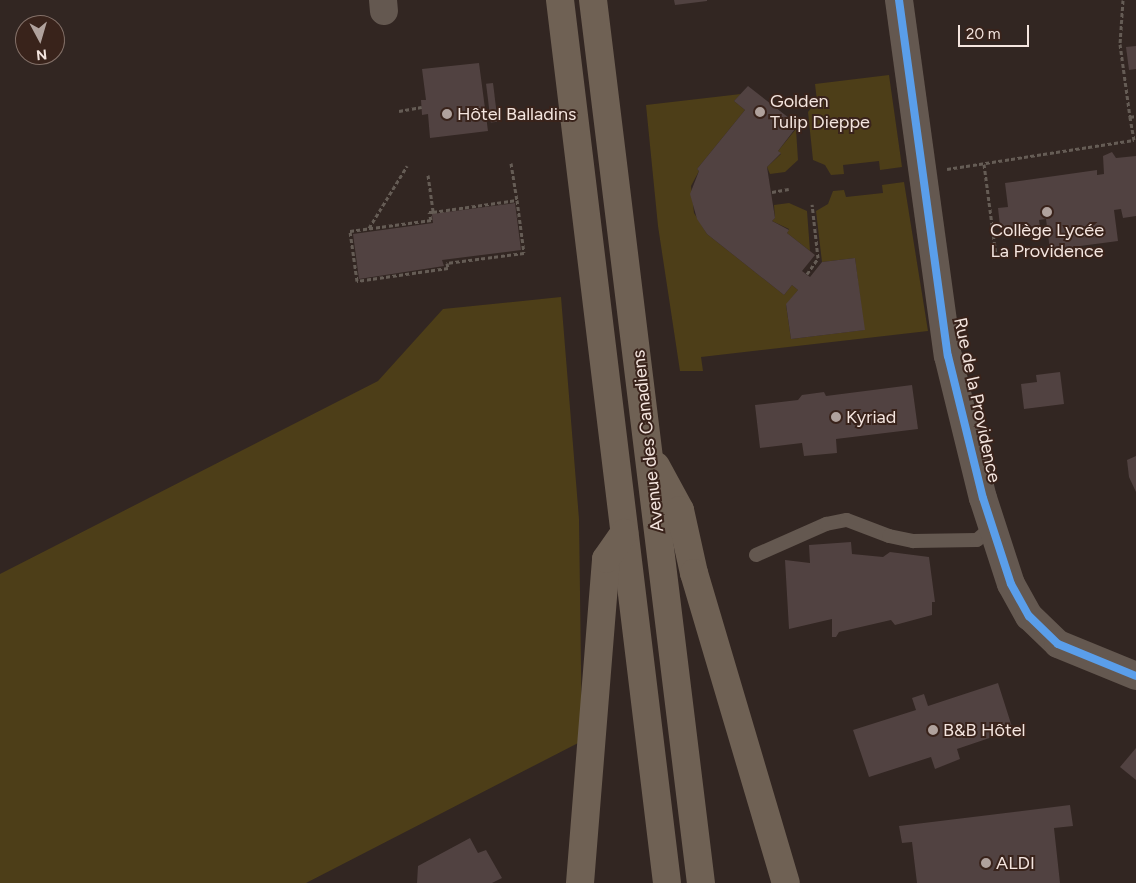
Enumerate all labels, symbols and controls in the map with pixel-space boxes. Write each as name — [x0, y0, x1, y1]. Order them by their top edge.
north arrow — [15, 15, 65, 65]
scale bar — [961, 15, 1032, 47]
text: 20 m — [966, 25, 1000, 43]
text: N — [35, 45, 48, 63]
place label: Golden Tulip Dieppe — [770, 91, 870, 134]
place label: Hôtel Balladins — [457, 103, 576, 125]
marker: Golden Tulip Dieppe — [754, 106, 766, 118]
marker: Hôtel Balladins — [441, 108, 453, 120]
marker: Collège Lycée La Providence — [1041, 206, 1053, 218]
place label: Collège Lycée La Providence — [990, 220, 1104, 262]
street label: Rue de la Providence — [949, 316, 1005, 484]
street label: Avenue des Canadiens — [628, 349, 668, 533]
place label: Kyriad — [846, 406, 896, 428]
marker: Kyriad — [830, 411, 842, 423]
place label: B&B Hôtel — [943, 719, 1026, 741]
marker: B&B Hôtel — [927, 724, 939, 736]
place label: ALDI — [996, 852, 1035, 874]
marker: ALDI — [980, 857, 992, 869]

